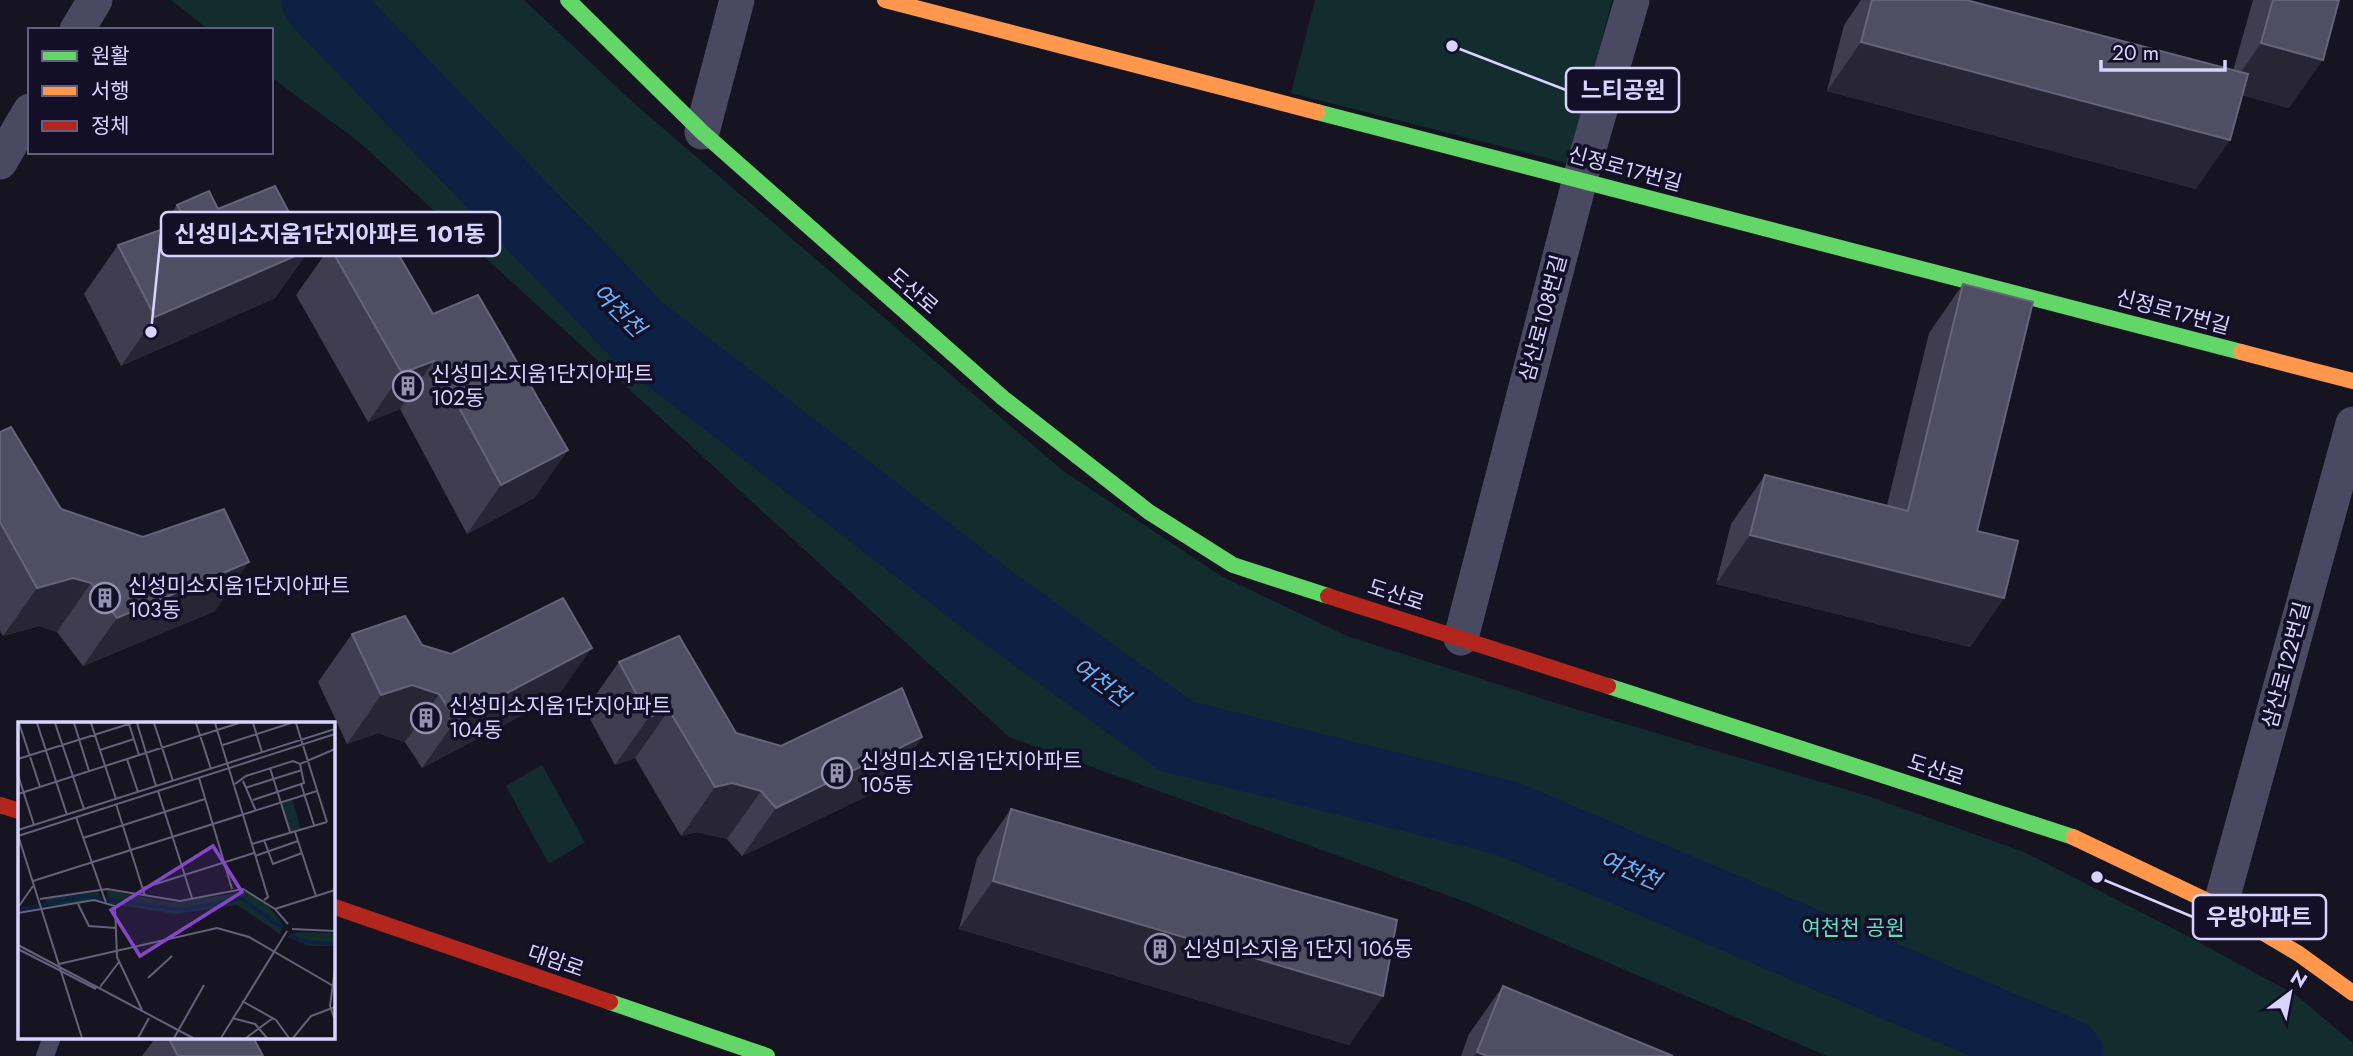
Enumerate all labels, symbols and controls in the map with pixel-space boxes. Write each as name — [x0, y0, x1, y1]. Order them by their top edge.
legend — [28, 28, 273, 154]
scale bar — [2101, 28, 2225, 72]
text: 20 m — [2112, 38, 2159, 68]
text: 원활 — [91, 41, 130, 71]
callout: 느티공원 — [1566, 68, 1679, 112]
text: 느티공원 — [1581, 73, 1665, 107]
text: 서행 — [91, 76, 130, 106]
text: 정체 — [91, 111, 130, 141]
street label: 신정로17번길 — [1565, 139, 1685, 199]
callout: 신성미소지움1단지아파트 101동 — [161, 212, 500, 256]
text: 신성미소지움1단지아파트 101동 — [174, 217, 486, 251]
street label: 삼산로108번길 — [1512, 251, 1574, 385]
street label: 도산로 — [881, 261, 945, 321]
water label: 여천천 — [585, 276, 655, 346]
street label: 신정로17번길 — [2113, 282, 2233, 342]
place label: 신성미소지움1단지아파트 102동 — [431, 359, 653, 413]
building icon: 신성미소지움1단지아파트 102동 — [391, 369, 425, 403]
place label: 신성미소지움1단지아파트 103동 — [128, 571, 350, 625]
street label: 도산로 — [1364, 572, 1428, 618]
building icon: 신성미소지움1단지아파트 103동 — [88, 581, 122, 615]
street label: 삼산로122번길 — [2255, 598, 2317, 732]
water label: 여천천 — [1065, 650, 1139, 716]
place label: 신성미소지움1단지아파트 104동 — [449, 691, 671, 745]
building icon: 신성미소지움1단지아파트 104동 — [409, 701, 443, 735]
inset map — [18, 722, 334, 1038]
place label: 신성미소지움1단지아파트 105동 — [860, 746, 1082, 800]
street label: 도산로 — [1904, 747, 1968, 793]
building icon: 신성미소지움1단지아파트 105동 — [820, 756, 854, 790]
water label: 여천천 — [1594, 842, 1668, 899]
callout: 우방아파트 — [2193, 895, 2326, 939]
text: 우방아파트 — [2206, 900, 2312, 934]
park label: 여천천 공원 — [1802, 913, 1904, 943]
building icon: 신성미소지움 1단지 106동 — [1143, 932, 1177, 966]
place label: 신성미소지움 1단지 106동 — [1183, 934, 1413, 964]
street label: 대암로 — [524, 937, 588, 985]
north arrow — [2255, 958, 2325, 1028]
text: N — [2285, 964, 2312, 994]

